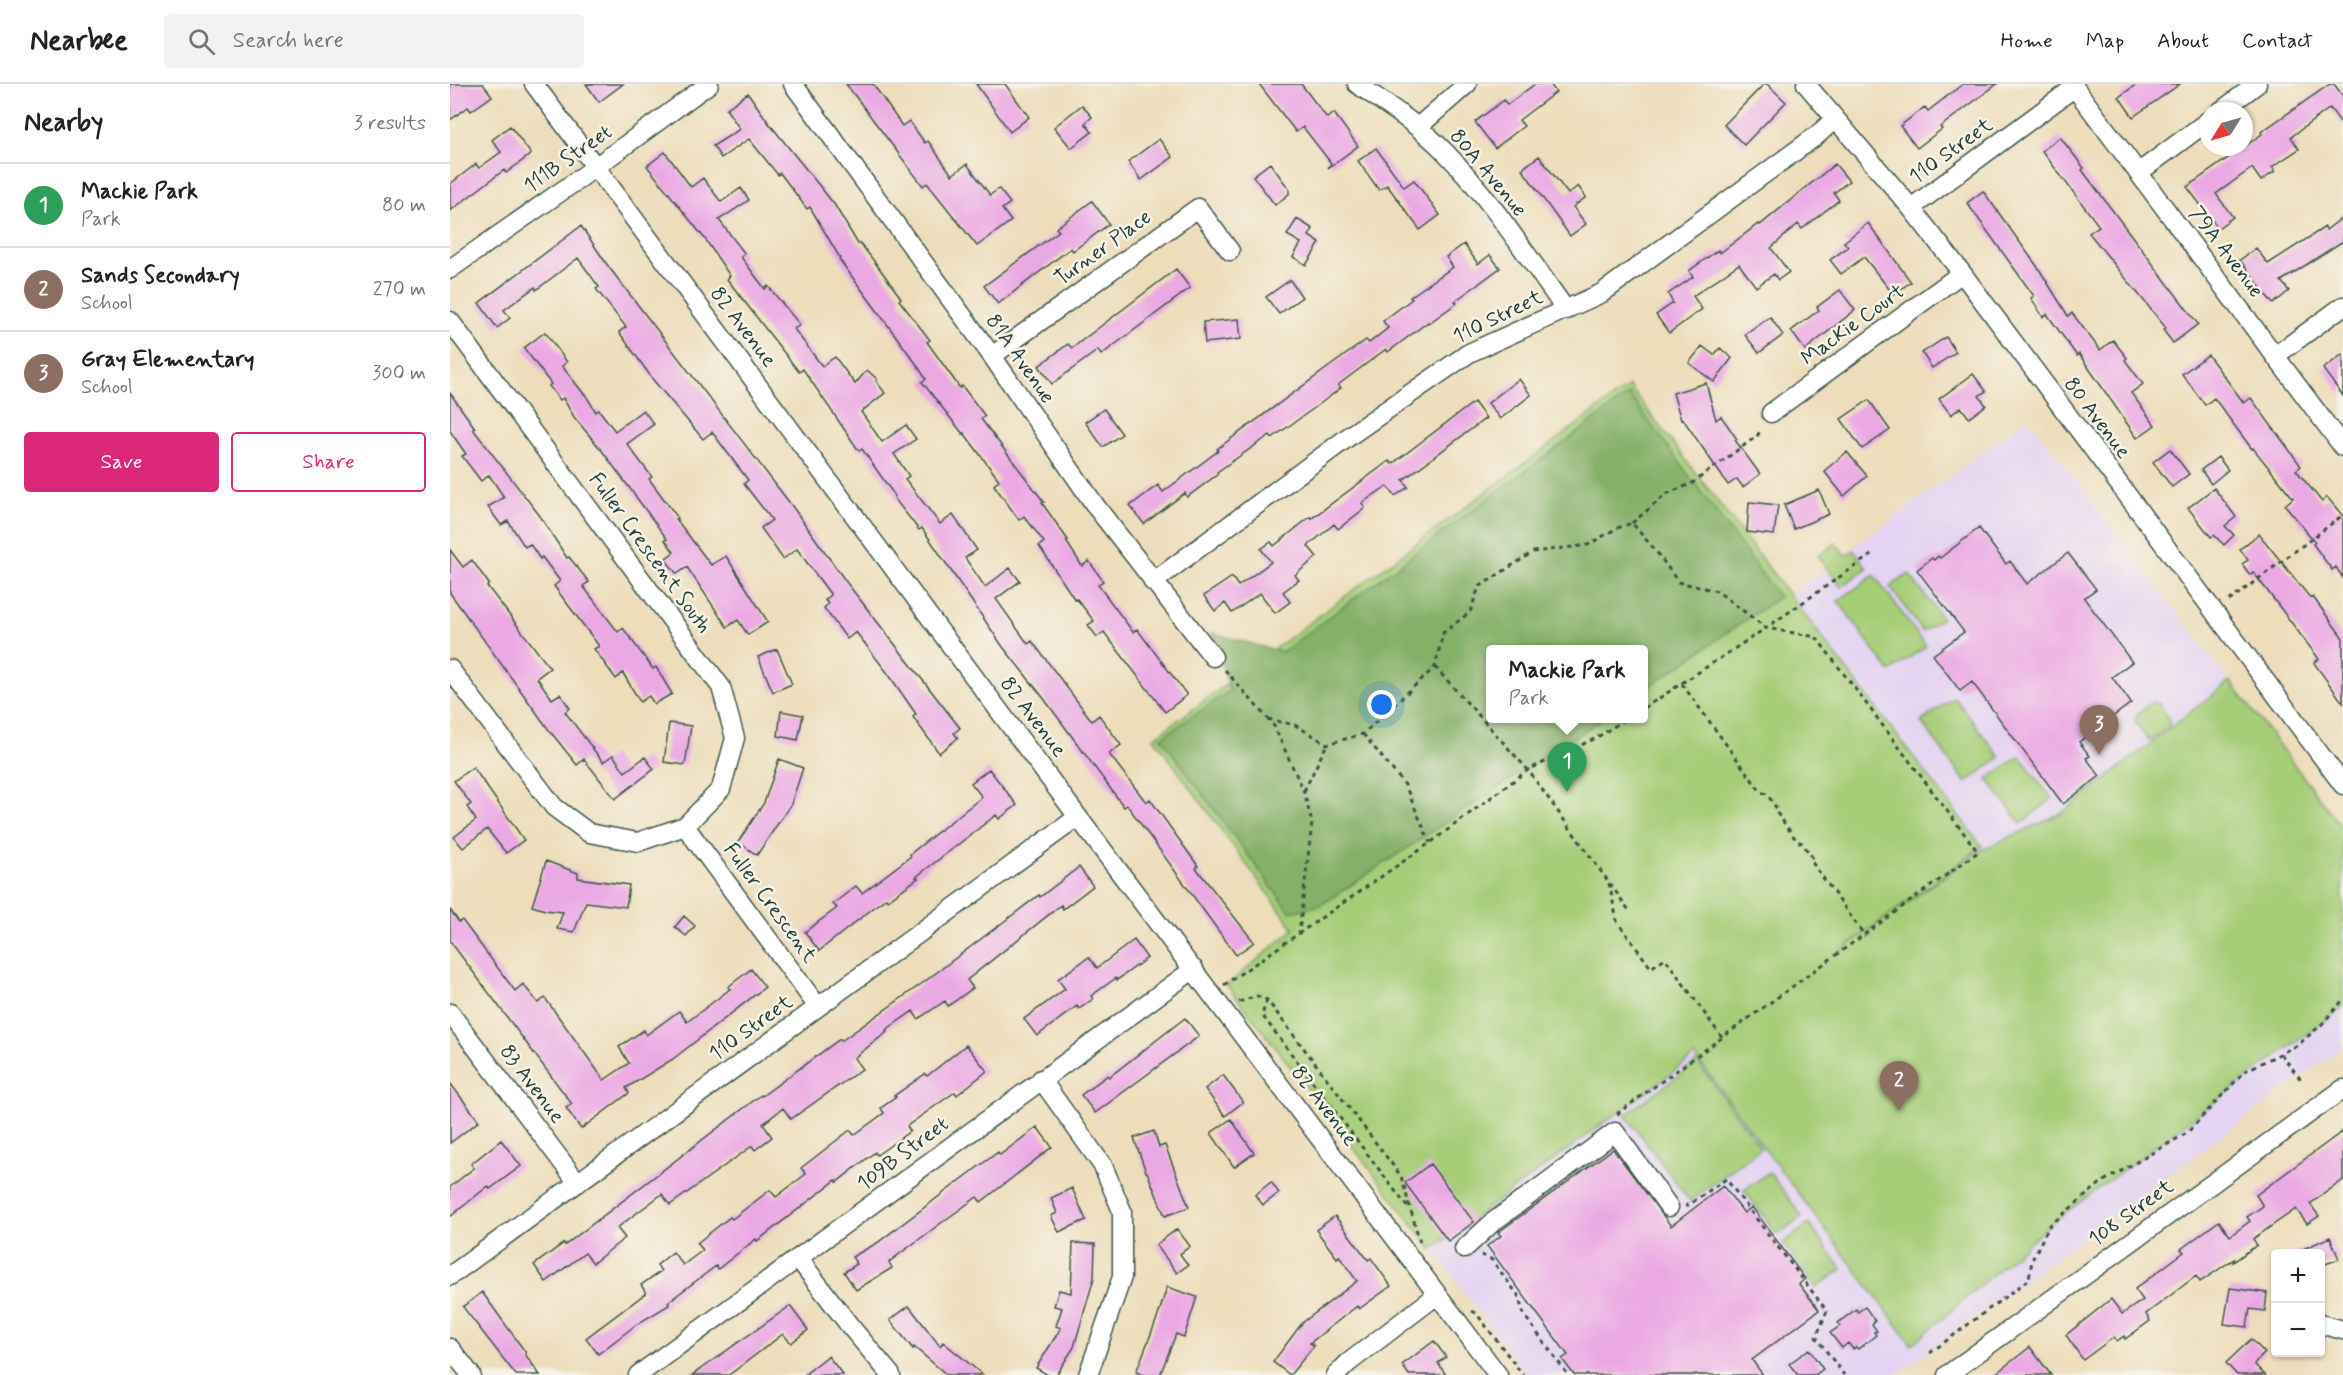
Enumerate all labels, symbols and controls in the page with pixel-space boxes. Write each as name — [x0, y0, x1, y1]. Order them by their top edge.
search box — [164, 14, 584, 68]
text: Nearbee — [30, 23, 128, 60]
icon: search — [185, 25, 218, 58]
text: Search here — [233, 27, 344, 55]
text: Home — [2001, 27, 2053, 55]
text: Map — [2086, 27, 2124, 55]
text: About — [2157, 27, 2209, 55]
text: Contact — [2242, 27, 2313, 55]
north arrow — [2199, 102, 2253, 156]
text: Nearby — [24, 106, 103, 140]
text: 3 results — [354, 110, 426, 137]
street label: 110 Street — [1904, 111, 1999, 191]
street label: 111B Street — [518, 118, 618, 200]
street label: 80A Avenue — [1443, 123, 1533, 223]
text: Mackie Park — [81, 178, 198, 206]
text: 1 — [39, 192, 48, 219]
text: 80 m — [382, 192, 426, 219]
street label: 79A Avenue — [2182, 200, 2270, 304]
street label: Turner Place — [1049, 203, 1157, 293]
text: Park — [81, 206, 121, 233]
text: Sands Secondary — [81, 262, 240, 290]
text: 2 — [39, 276, 48, 303]
text: 270 m — [373, 276, 426, 303]
street label: MacKie Court — [1795, 278, 1911, 372]
street label: 82 Avenue — [703, 281, 783, 373]
street label: 110 Street — [1448, 283, 1548, 351]
text: School — [81, 290, 133, 317]
street label: 81A Avenue — [979, 309, 1061, 409]
text: Gray Elementary — [81, 346, 254, 374]
text: 3 — [39, 360, 48, 387]
text: 300 m — [372, 360, 426, 387]
street label: 80 Avenue — [2057, 372, 2137, 464]
text: School — [81, 374, 133, 401]
button: Save — [24, 432, 219, 492]
button: Share — [231, 432, 426, 492]
street label: Fuller Crescent South — [582, 467, 718, 639]
popup — [1486, 645, 1648, 723]
text: Mackie Park — [1509, 657, 1625, 685]
street label: 82 Avenue — [993, 671, 1073, 763]
text: Park — [1509, 685, 1548, 712]
your location — [1367, 690, 1396, 719]
pin: 3 — [2080, 706, 2118, 755]
pin: 1 — [1548, 742, 1586, 792]
street label: Fuller Crescent — [717, 837, 824, 969]
street label: 110 Street — [704, 988, 799, 1068]
street label: 83 Avenue — [493, 1039, 571, 1129]
street label: 82 Avenue — [1284, 1060, 1364, 1152]
pin: 2 — [1880, 1062, 1918, 1111]
street label: 109B Street — [851, 1110, 955, 1198]
street label: 108 Street — [2083, 1172, 2180, 1253]
map controls — [2271, 1249, 2325, 1357]
button: + — [2271, 1249, 2325, 1303]
button: − — [2271, 1303, 2325, 1357]

